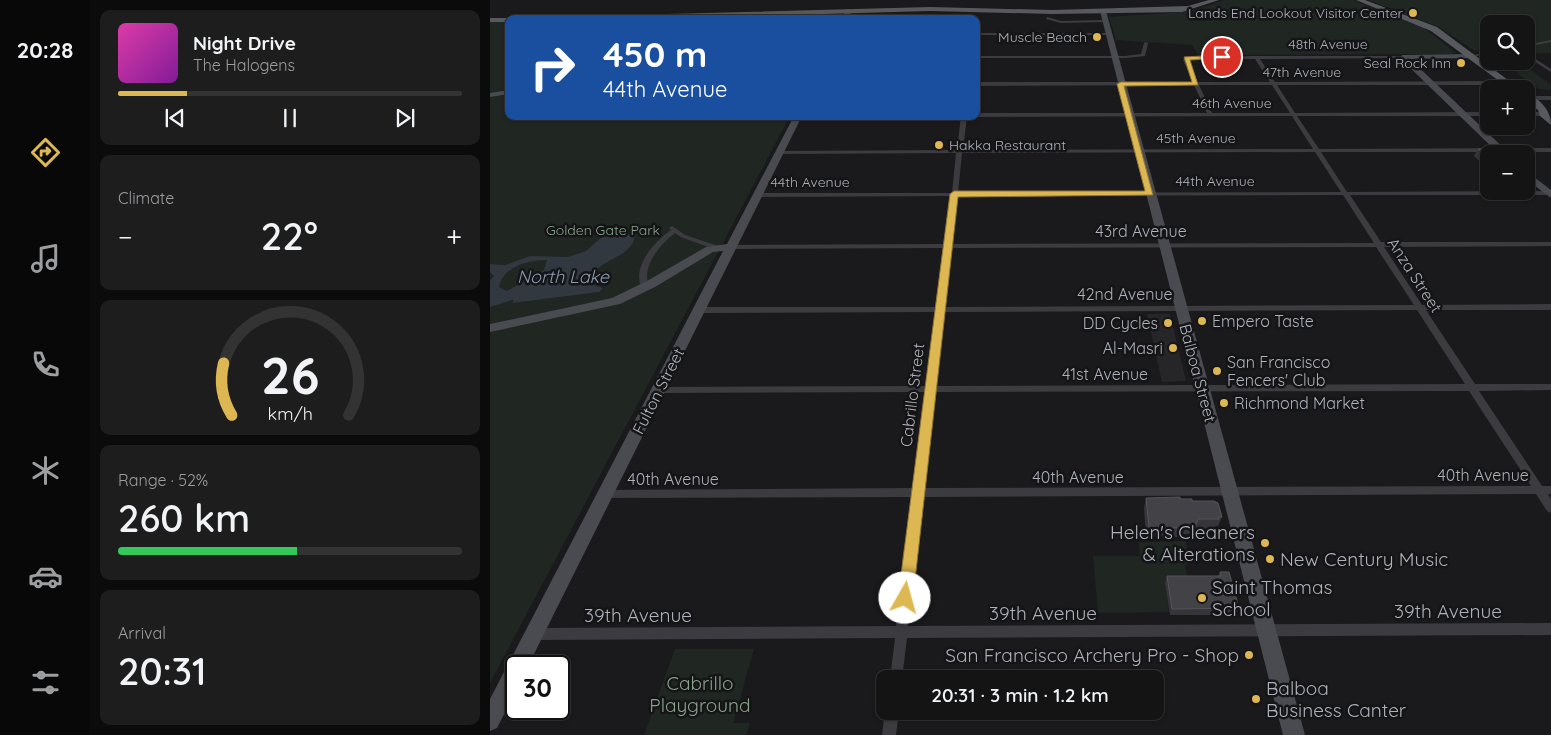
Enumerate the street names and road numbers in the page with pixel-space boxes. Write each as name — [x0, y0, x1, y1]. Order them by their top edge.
street label: 48th Avenue — [1288, 35, 1368, 53]
street label: 47th Avenue — [1263, 63, 1341, 81]
street label: 46th Avenue — [1192, 94, 1272, 112]
street label: 45th Avenue — [1156, 129, 1236, 147]
street label: 44th Avenue — [1175, 172, 1255, 190]
street label: 44th Avenue — [770, 173, 850, 191]
street label: 43rd Avenue — [1095, 221, 1187, 241]
street label: Anza Street — [1383, 234, 1447, 316]
street label: 42nd Avenue — [1077, 284, 1173, 304]
street label: Balboa Street — [1175, 322, 1221, 424]
street label: Cabrillo Street — [896, 342, 928, 448]
street label: Fulton Street — [628, 345, 688, 437]
street label: 41st Avenue — [1062, 364, 1148, 384]
street label: 40th Avenue — [1437, 465, 1529, 485]
street label: 40th Avenue — [1032, 467, 1124, 487]
street label: 40th Avenue — [627, 469, 719, 489]
street label: 39th Avenue — [1394, 599, 1502, 623]
street label: 39th Avenue — [989, 601, 1097, 625]
street label: 39th Avenue — [584, 603, 692, 627]

